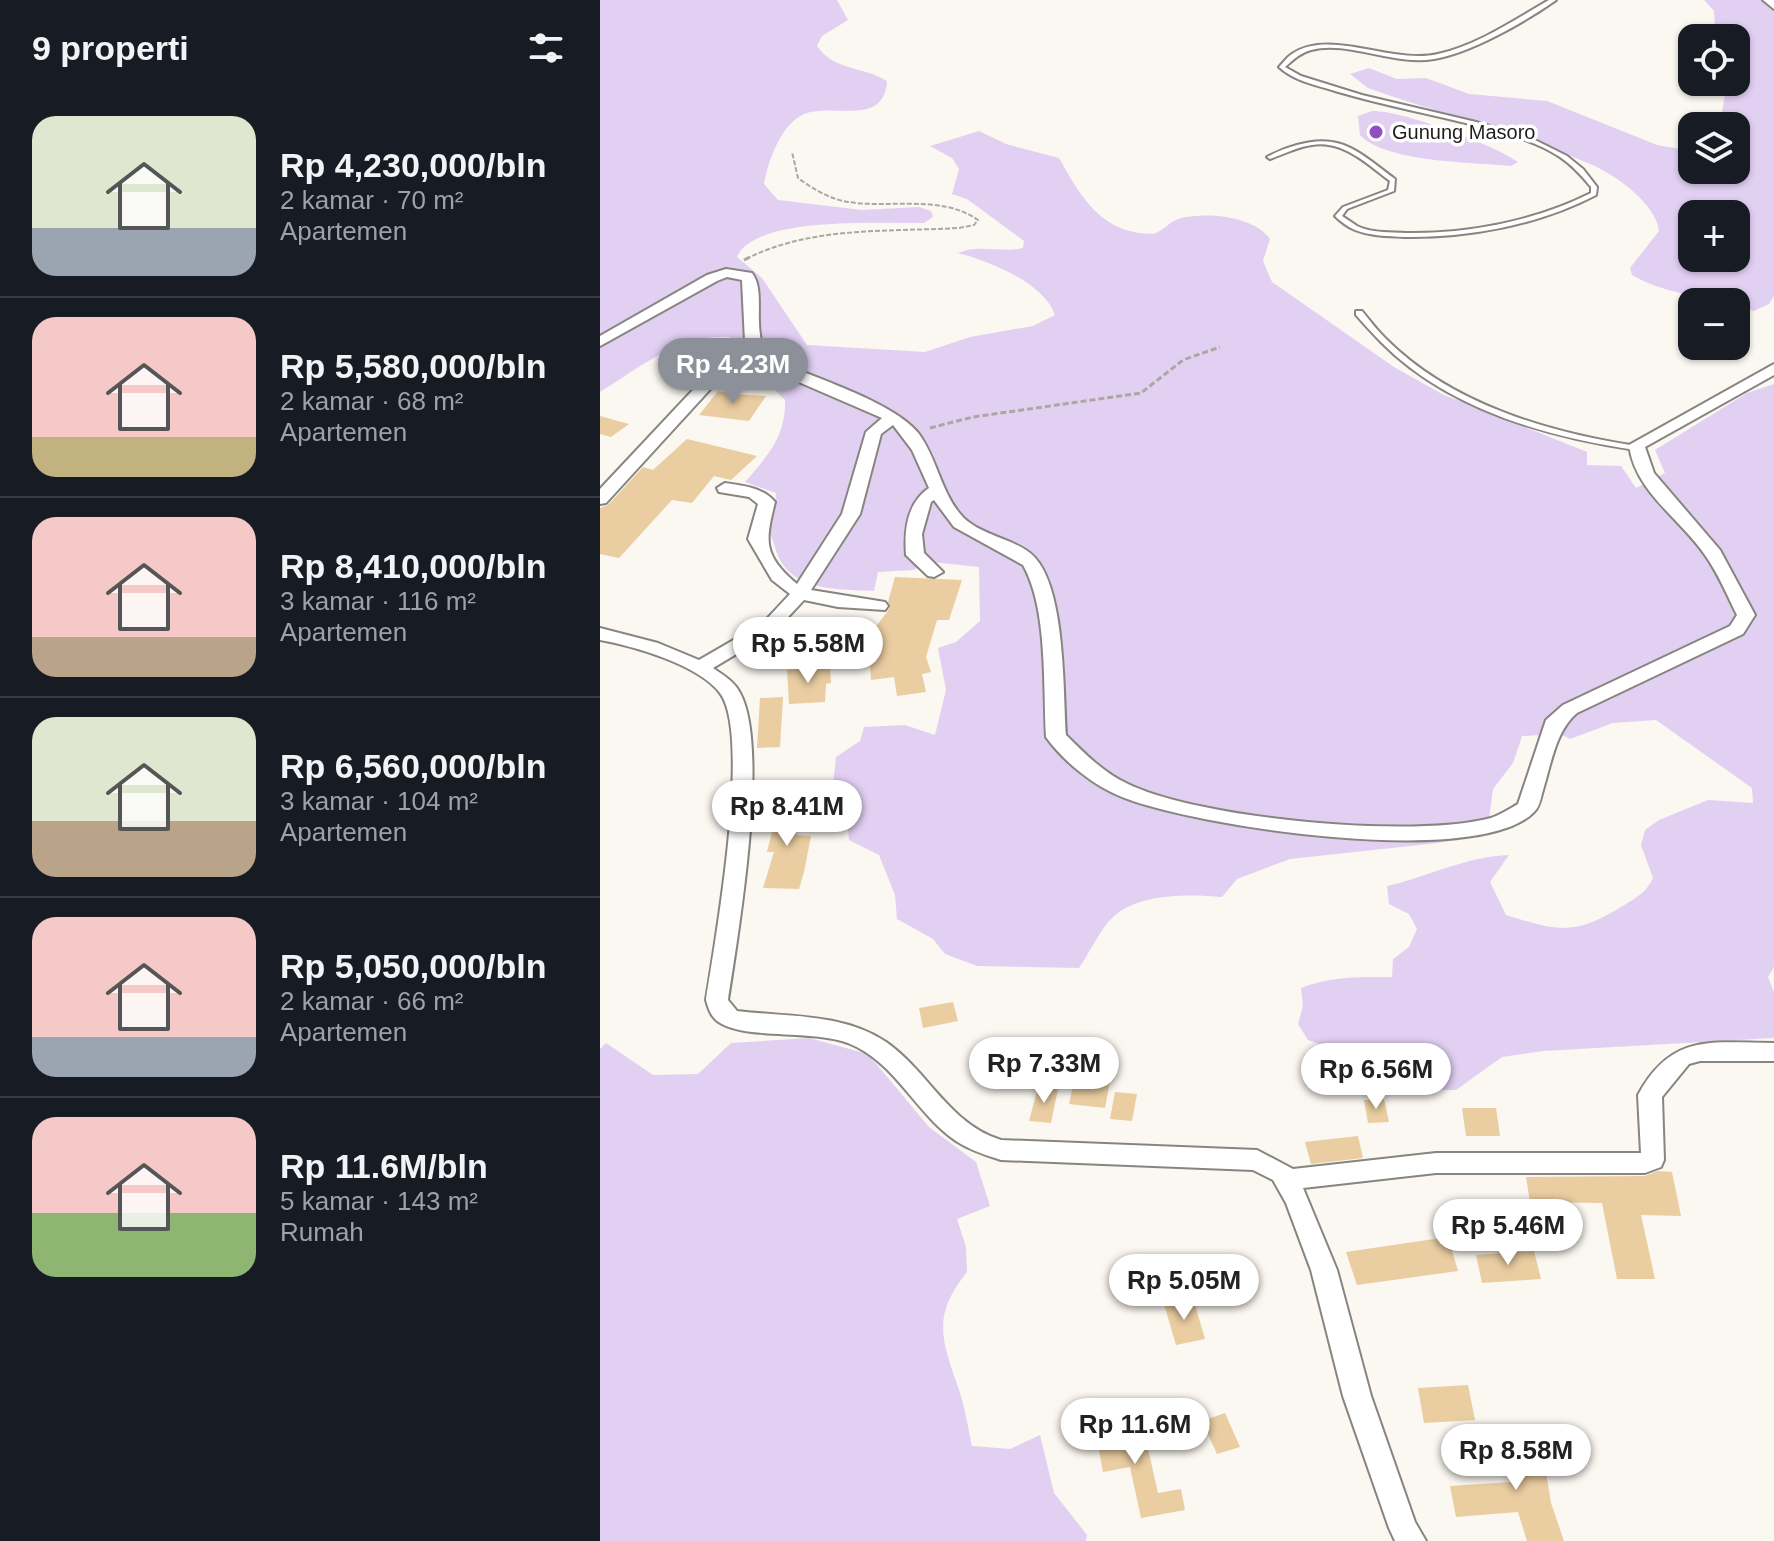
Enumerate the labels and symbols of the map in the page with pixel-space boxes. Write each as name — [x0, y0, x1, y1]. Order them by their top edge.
place label: Gunung Masoro — [1392, 121, 1535, 143]
marker: Gunung Masoro — [1367, 123, 1385, 141]
pin: Rp 4.23M — [650, 338, 816, 406]
pin: Rp 5.58M — [725, 617, 891, 685]
pin: Rp 8.41M — [704, 780, 870, 848]
pin: Rp 7.33M — [961, 1037, 1127, 1105]
pin: Rp 6.56M — [1293, 1043, 1459, 1111]
pin: Rp 5.46M — [1425, 1199, 1591, 1267]
pin: Rp 5.05M — [1101, 1254, 1267, 1322]
pin: Rp 11.6M — [1052, 1398, 1218, 1466]
pin: Rp 8.58M — [1433, 1424, 1599, 1492]

